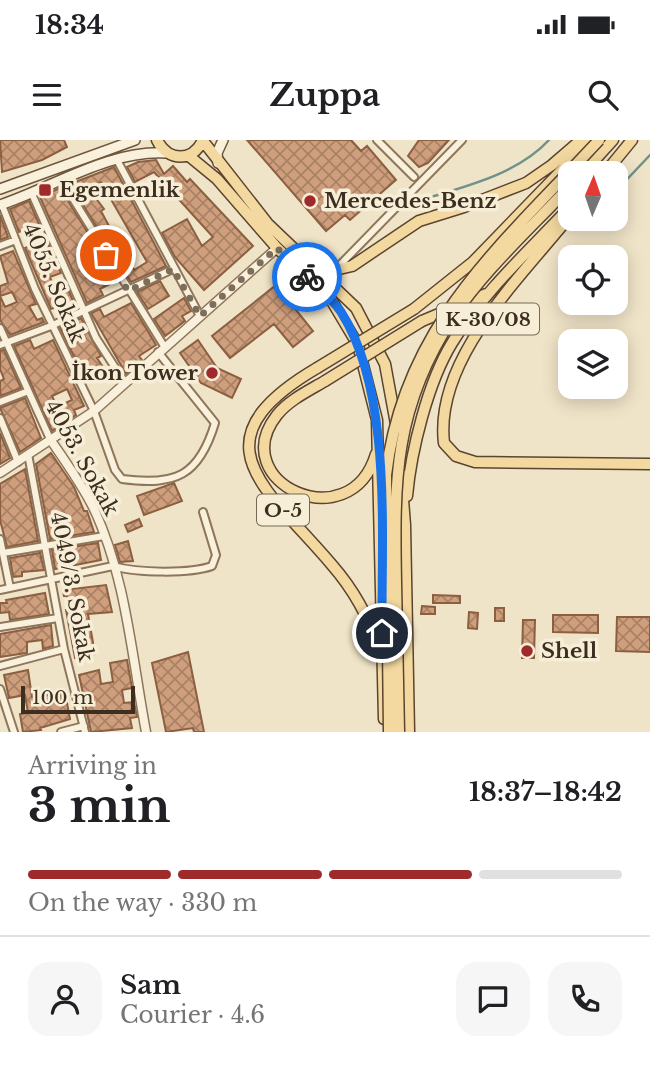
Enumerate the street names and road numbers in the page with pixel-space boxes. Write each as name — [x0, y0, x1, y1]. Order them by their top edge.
street label: 4055. Sokak — [17, 219, 91, 347]
road number: K-30/08 — [437, 304, 539, 335]
street label: 4053. Sokak — [39, 395, 125, 521]
road number: O-5 — [257, 494, 309, 526]
street label: 4049/3. Sokak — [45, 510, 99, 664]

